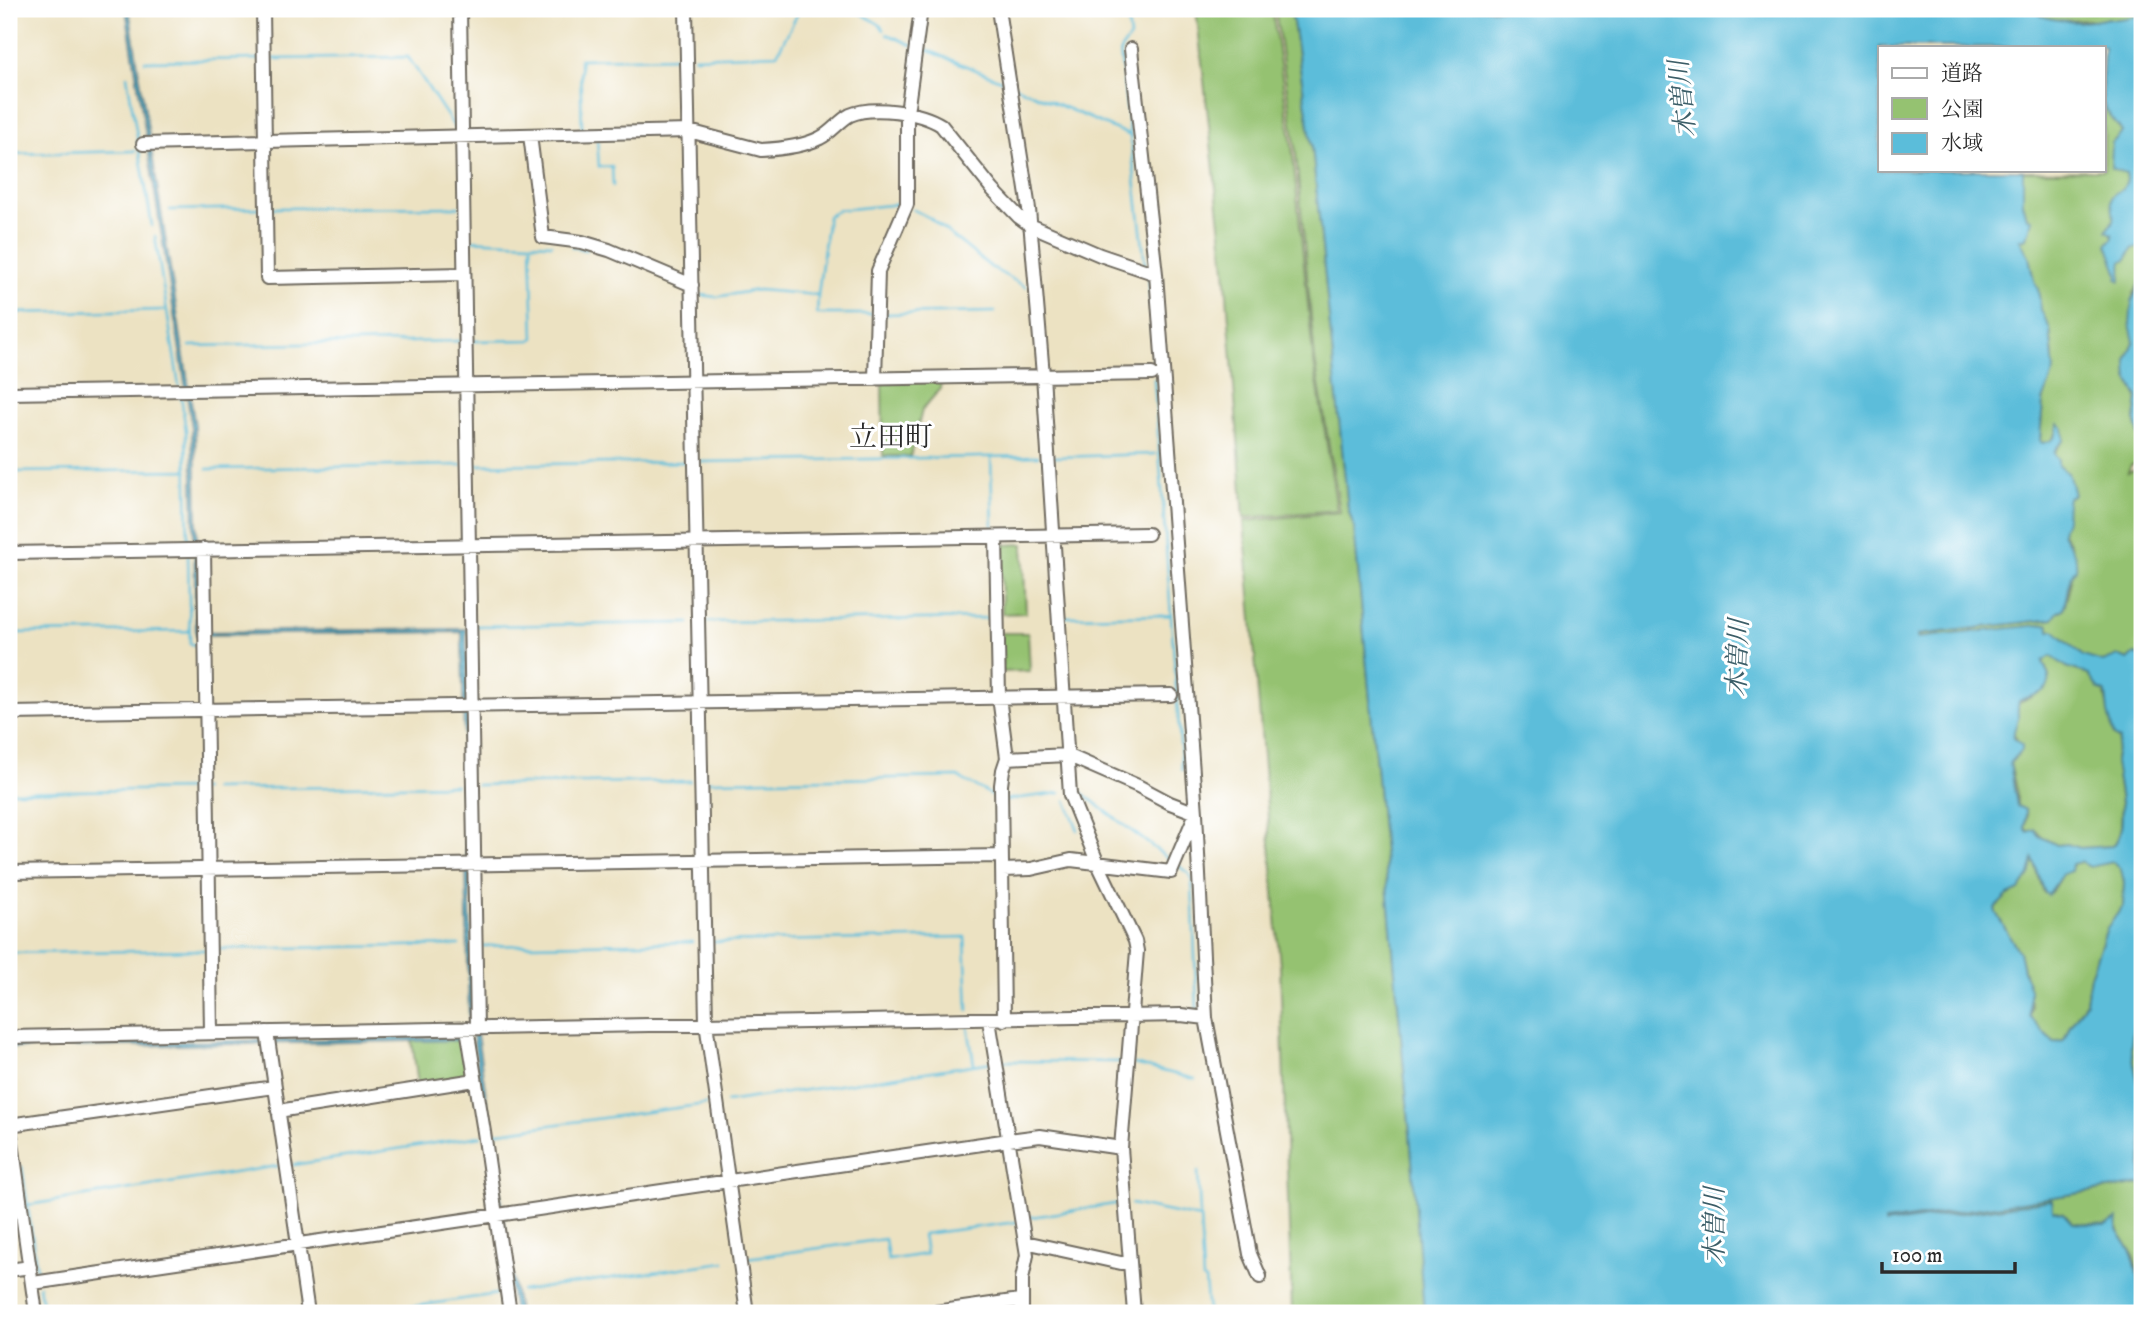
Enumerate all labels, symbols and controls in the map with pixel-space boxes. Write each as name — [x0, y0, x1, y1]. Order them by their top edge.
legend — [1878, 46, 2106, 172]
water label: 木曽川 — [1663, 55, 1704, 139]
text: 道路 — [1941, 61, 1983, 87]
text: 公園 — [1941, 97, 1983, 123]
text: 水域 — [1941, 131, 1983, 157]
district label: 立田町 — [849, 420, 933, 455]
water label: 木曽川 — [1721, 616, 1756, 698]
water label: 木曽川 — [1699, 1184, 1732, 1265]
scale bar — [1882, 1231, 2014, 1275]
text: 100 m — [1892, 1243, 1943, 1269]

